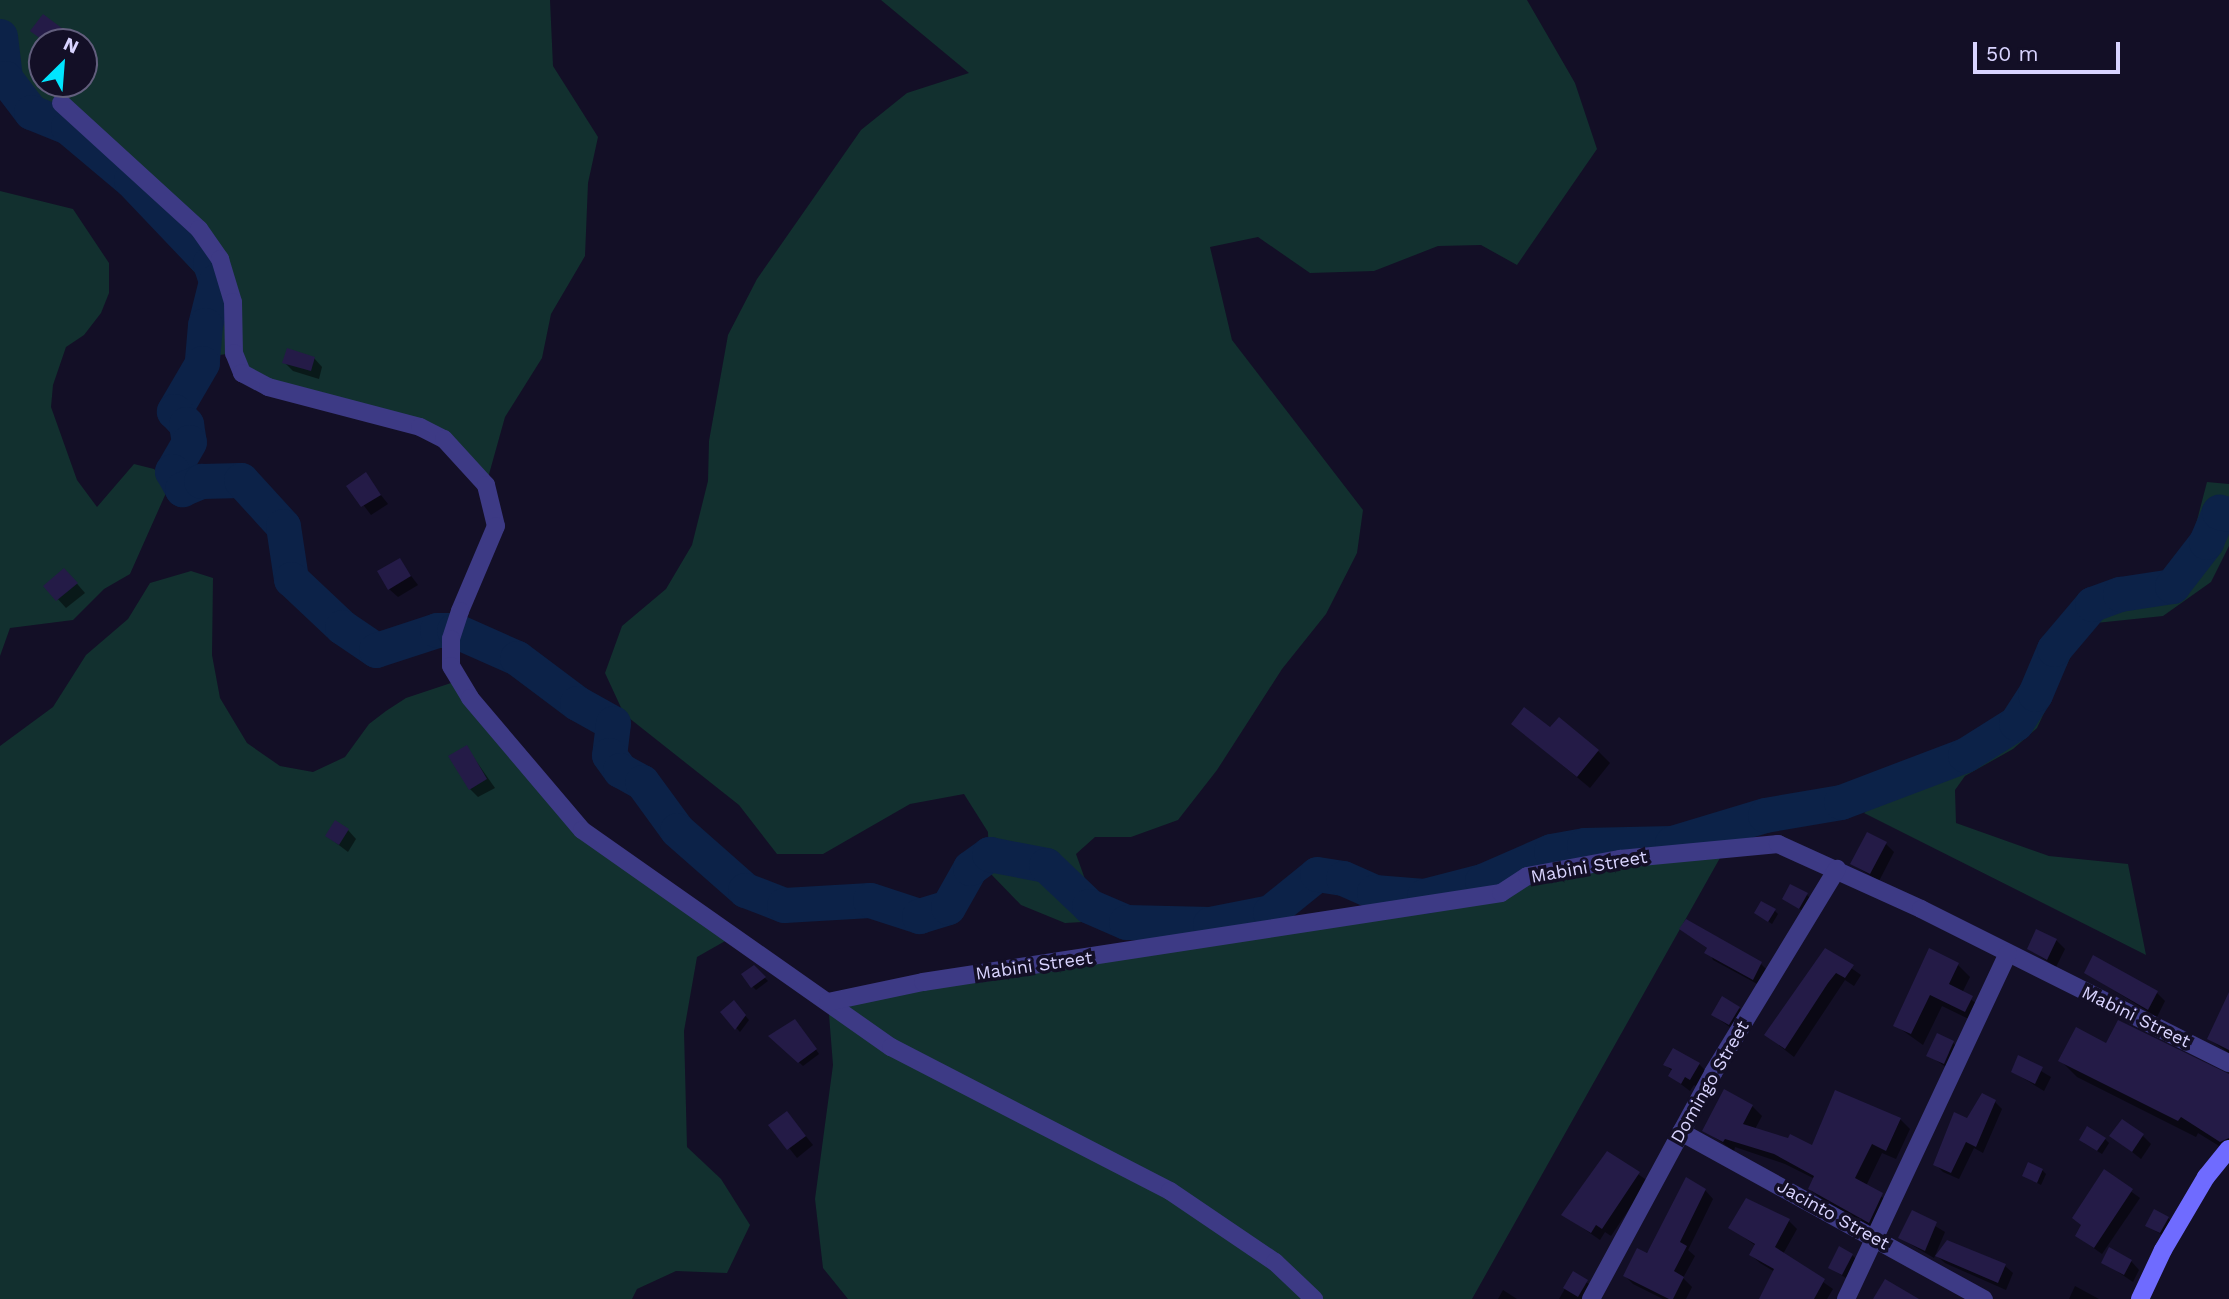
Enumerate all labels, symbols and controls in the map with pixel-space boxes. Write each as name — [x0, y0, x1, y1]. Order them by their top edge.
north arrow — [28, 28, 98, 98]
scale bar — [1977, 28, 2124, 72]
text: N — [60, 32, 82, 59]
text: 50 m — [1986, 41, 2038, 66]
street label: Mabini Street — [1529, 846, 1649, 888]
street label: Mabini Street — [974, 947, 1094, 985]
street label: Mabini Street — [2078, 981, 2194, 1053]
street label: Domingo Street — [1666, 1017, 1754, 1147]
street label: Jacinto Street — [1773, 1175, 1893, 1255]

